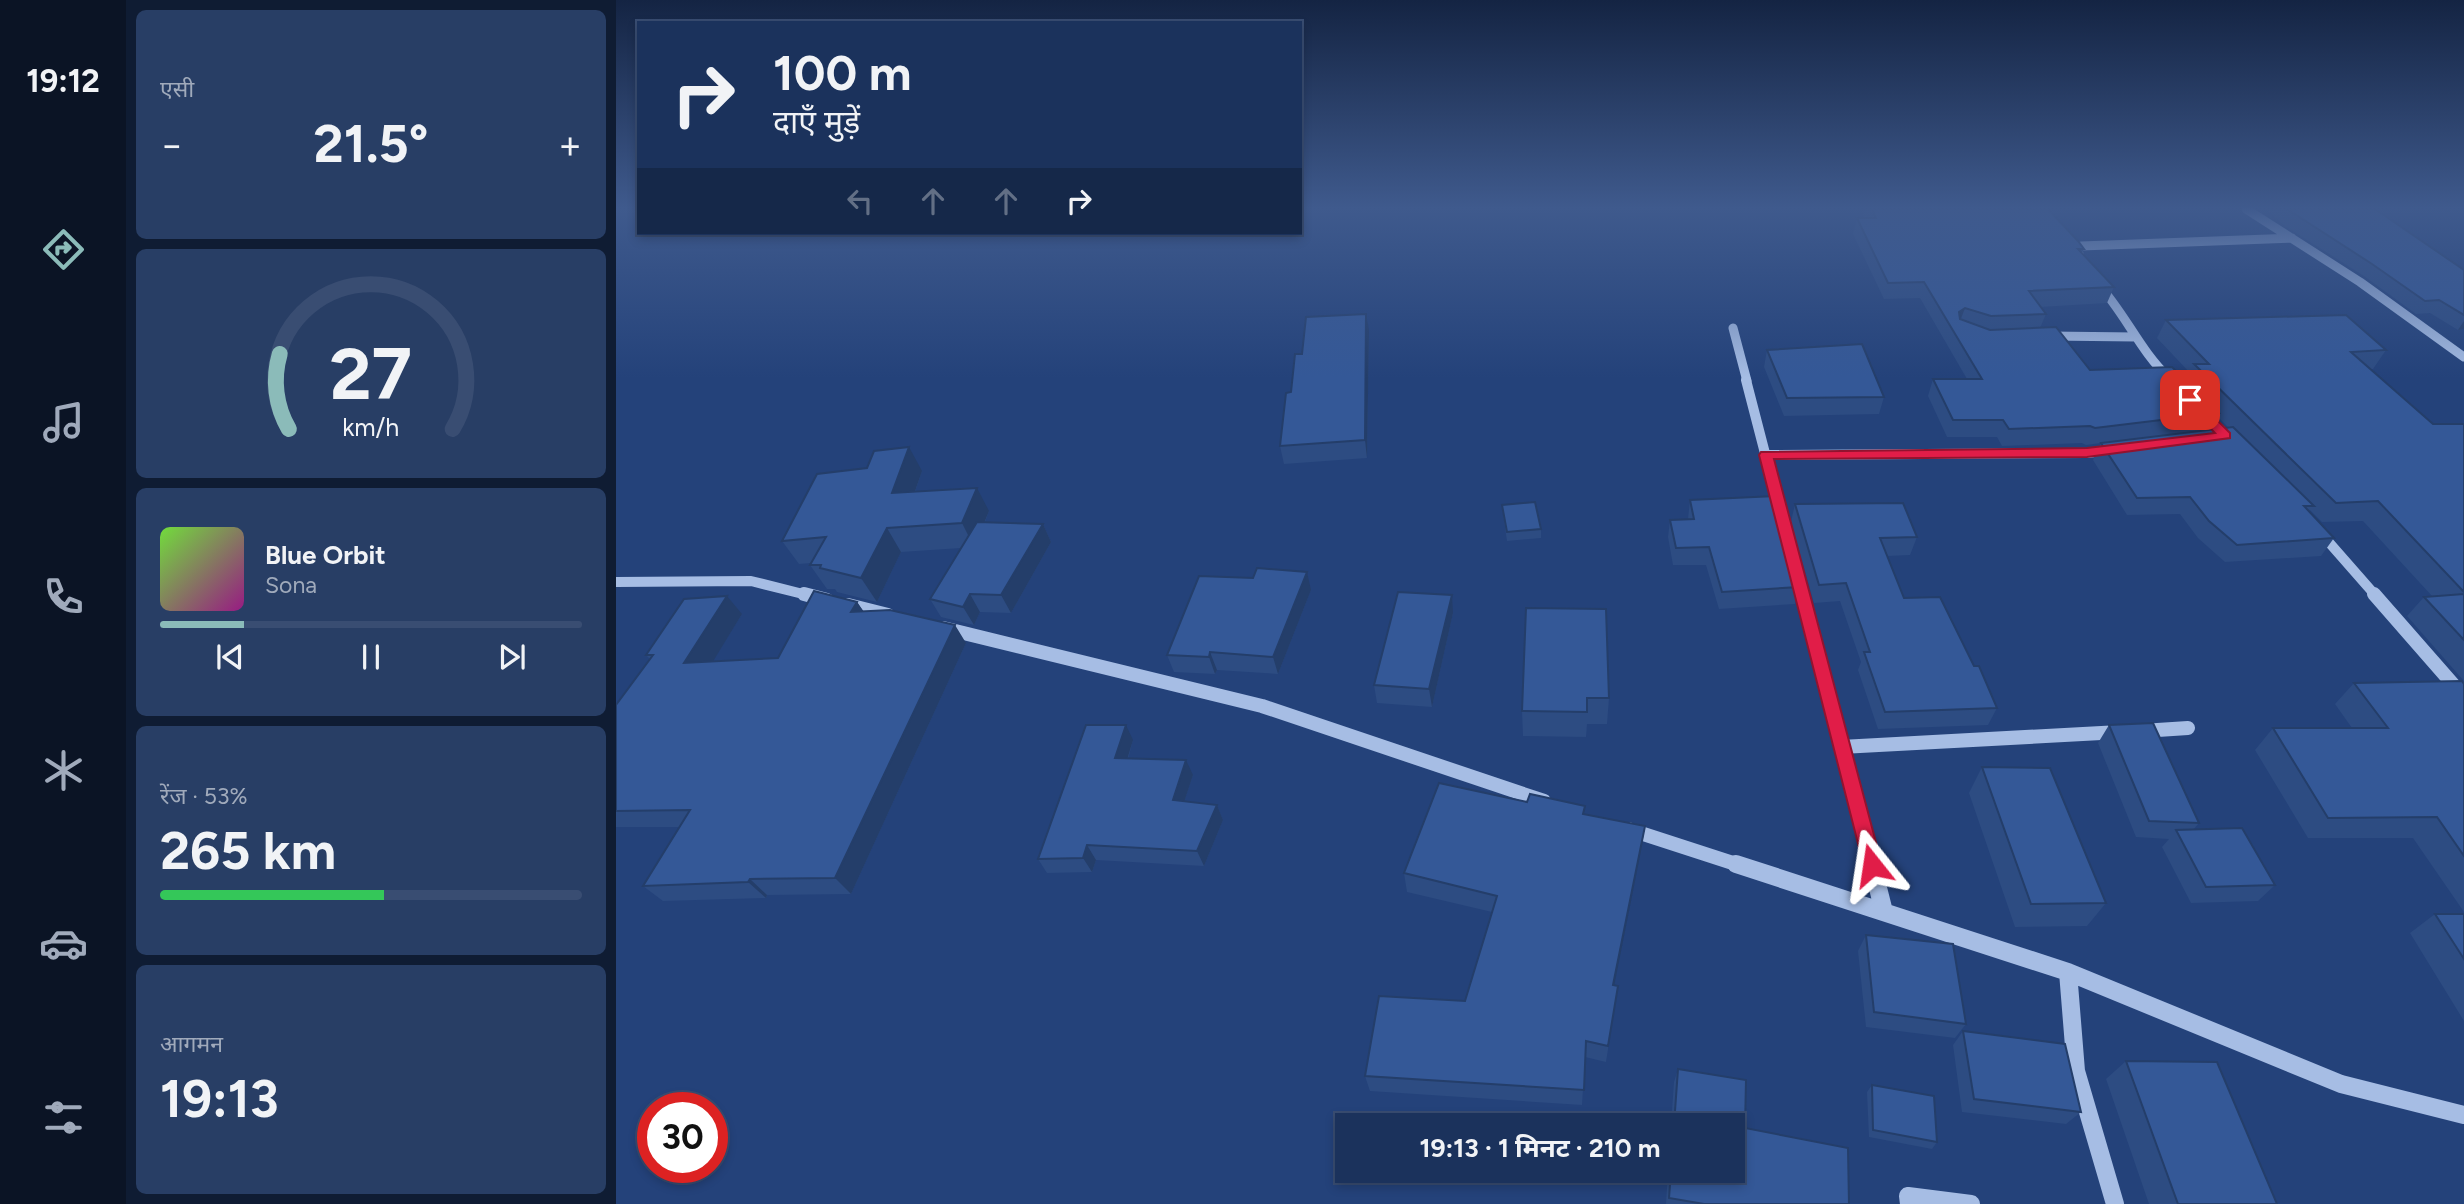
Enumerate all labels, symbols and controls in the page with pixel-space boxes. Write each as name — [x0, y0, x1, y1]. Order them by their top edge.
text: 100 m — [773, 43, 912, 102]
icon: right — [658, 49, 749, 140]
text: 19:12 — [26, 62, 100, 100]
text: एसी — [160, 75, 194, 103]
text: दाएँ मुड़ें — [773, 103, 860, 141]
text: 21.5° — [314, 113, 428, 175]
text: − — [160, 122, 184, 168]
text: + — [558, 122, 582, 168]
icon: left — [841, 182, 879, 220]
icon: ahead — [914, 182, 952, 220]
icon: ahead — [987, 182, 1025, 220]
icon: right — [1060, 182, 1098, 220]
icon: directions — [39, 225, 88, 274]
text: 27 — [330, 331, 412, 418]
pin — [2160, 370, 2220, 430]
icon: arrive — [2171, 381, 2209, 419]
icon: music — [39, 398, 88, 447]
text: km/h — [342, 412, 400, 442]
text: Blue Orbit — [265, 539, 386, 571]
text: Sona — [265, 571, 317, 599]
icon: phone — [39, 572, 88, 621]
icon: previous — [211, 638, 249, 676]
icon: pause — [352, 638, 390, 676]
icon: next — [493, 638, 531, 676]
icon: climate — [39, 746, 88, 795]
text: रेंज · 53% — [160, 782, 248, 810]
text: 265 km — [160, 820, 336, 882]
position arrow — [1835, 828, 1909, 902]
icon: car — [39, 919, 88, 968]
text: आगमन — [160, 1030, 223, 1058]
text: 19:13 — [160, 1068, 279, 1130]
speed limit sign: 30 — [637, 1092, 728, 1183]
icon: filters — [39, 1093, 88, 1142]
text: 19:13 · 1 मिनट · 210 m — [1419, 1132, 1661, 1164]

